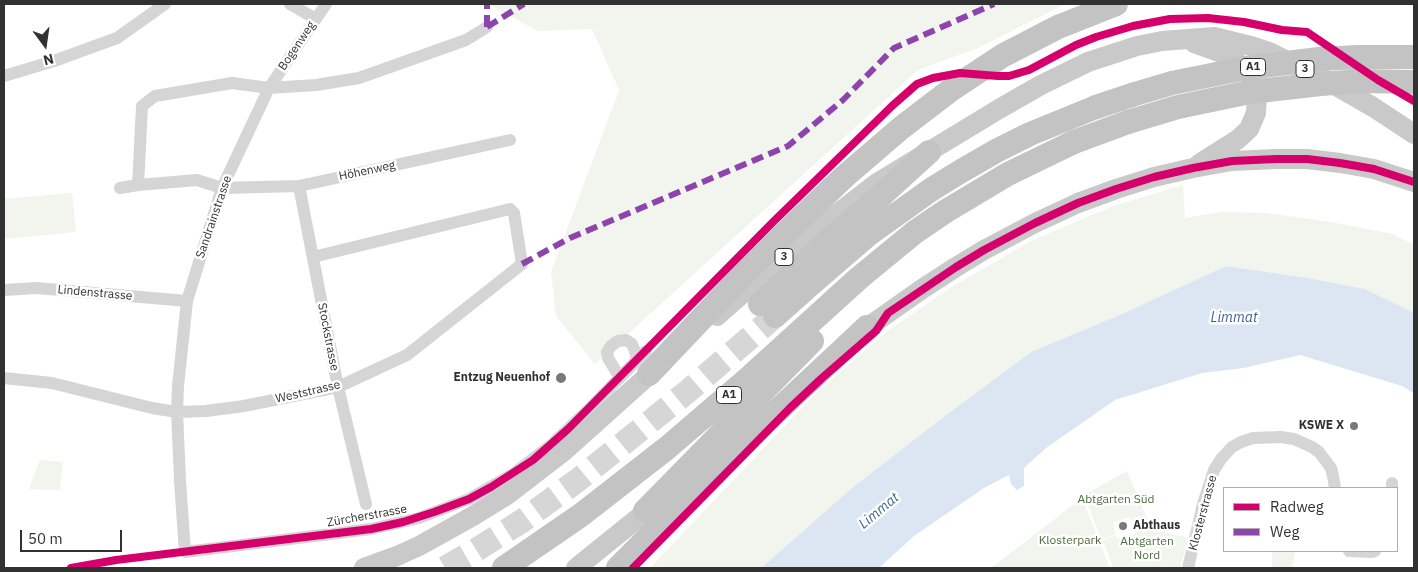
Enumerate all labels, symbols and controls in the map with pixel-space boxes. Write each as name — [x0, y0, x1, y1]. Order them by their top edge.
street label: Bogenweg — [275, 19, 319, 73]
north arrow — [20, 20, 70, 70]
text: N — [42, 50, 56, 70]
road number: A1 — [1240, 58, 1266, 76]
road number: 3 — [1296, 61, 1314, 78]
street label: Höhenweg — [337, 158, 397, 184]
street label: Sandrainstrasse — [193, 174, 235, 260]
road number: 3 — [775, 248, 793, 266]
street label: Lindenstrasse — [57, 283, 133, 303]
street label: Stockstrasse — [314, 302, 342, 372]
water label: Limmat — [1211, 310, 1257, 326]
place label: Entzug Neuenhof — [453, 371, 550, 385]
marker: Entzug Neuenhof — [554, 371, 568, 385]
street label: Weststrasse — [274, 378, 342, 406]
road number: A1 — [716, 386, 742, 404]
place label: KSWE X — [1299, 419, 1344, 433]
marker: KSWE X — [1348, 420, 1360, 432]
street label: Klosterstrasse — [1186, 474, 1220, 552]
legend — [1223, 487, 1398, 552]
water label: Limmat — [856, 489, 902, 533]
park label: Abtgarten Süd — [1078, 493, 1154, 507]
text: Radweg — [1270, 497, 1324, 516]
street label: Zürcherstrasse — [326, 502, 408, 530]
place label: Abthaus — [1133, 519, 1180, 533]
scale bar — [22, 520, 125, 552]
marker: Abthaus — [1117, 520, 1129, 532]
text: Weg — [1270, 522, 1299, 541]
text: 50 m — [28, 529, 63, 548]
park label: Klosterpark — [1039, 534, 1101, 548]
park label: Abtgarten Nord — [1120, 535, 1174, 563]

